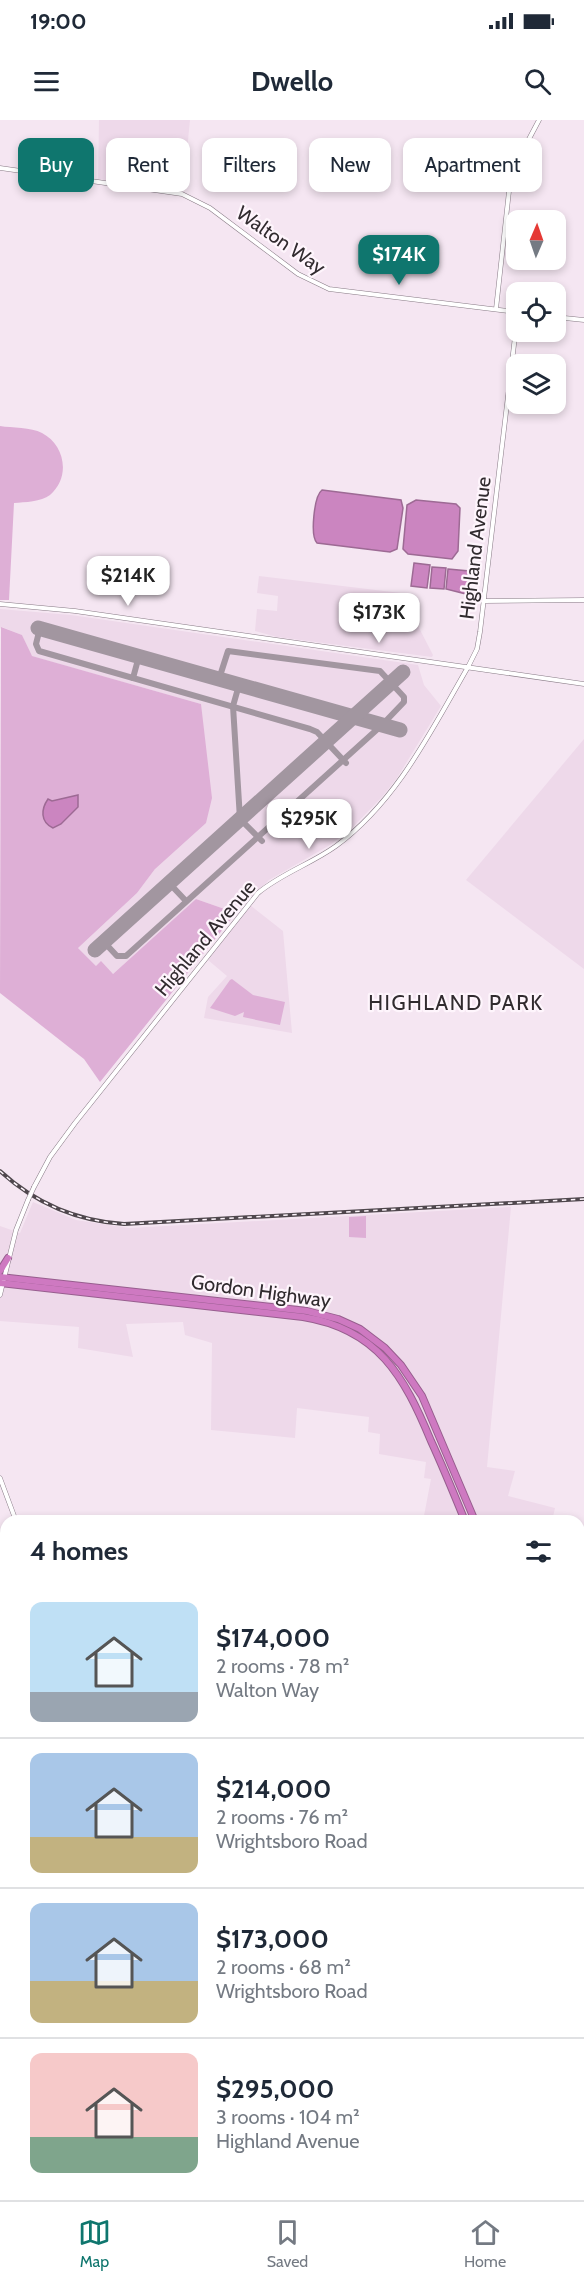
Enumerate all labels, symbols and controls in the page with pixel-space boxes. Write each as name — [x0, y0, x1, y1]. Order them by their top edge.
text: 19:00 — [30, 8, 86, 35]
icon: menu — [30, 65, 63, 98]
text: Dwello — [251, 65, 333, 98]
icon: search — [521, 65, 554, 98]
chip: Buy — [18, 138, 94, 192]
chip: Rent — [106, 138, 190, 192]
chip: Filters — [202, 138, 297, 192]
chip: New — [309, 138, 391, 192]
chip: Apartment — [403, 138, 542, 192]
street label: Walton Way — [232, 201, 330, 279]
north arrow — [506, 210, 566, 270]
map controls — [506, 210, 566, 414]
pin: $174K — [357, 235, 441, 286]
text: $174K — [372, 242, 426, 266]
button: locate — [506, 282, 566, 342]
button: layers — [506, 354, 566, 414]
street label: Highland Avenue — [454, 475, 496, 621]
pin: $214K — [86, 556, 170, 607]
text: $214K — [101, 563, 155, 587]
pin: $173K — [337, 593, 421, 644]
text: $173K — [353, 600, 405, 624]
pin: $295K — [267, 799, 351, 850]
text: $295K — [281, 806, 337, 830]
street label: Highland Avenue — [150, 875, 260, 1001]
district label: HIGHLAND PARK — [368, 990, 544, 1015]
street label: Gordon Highway — [190, 1269, 332, 1313]
text: 4 homes — [30, 1535, 128, 1567]
icon: filters — [522, 1535, 555, 1568]
text: $174,000 — [216, 1622, 330, 1654]
icon: home — [78, 1626, 150, 1698]
text: 2 rooms · 78 m² — [216, 1654, 349, 1678]
text: Walton Way — [216, 1678, 319, 1702]
text: $214,000 — [216, 1773, 331, 1805]
icon: home — [78, 1777, 150, 1849]
text: 2 rooms · 76 m² — [216, 1805, 348, 1829]
text: Wrightsboro Road — [216, 1829, 368, 1853]
text: $173,000 — [216, 1923, 329, 1955]
icon: home — [78, 1927, 150, 1999]
text: 2 rooms · 68 m² — [216, 1955, 351, 1979]
text: Wrightsboro Road — [216, 1979, 368, 2003]
text: $295,000 — [216, 2073, 334, 2105]
icon: home — [78, 2077, 150, 2149]
text: 3 rooms · 104 m² — [216, 2105, 360, 2129]
text: Highland Avenue — [216, 2129, 360, 2153]
tab: Map — [78, 2216, 111, 2271]
tab: Saved — [267, 2216, 308, 2271]
tab: Home — [464, 2216, 506, 2271]

